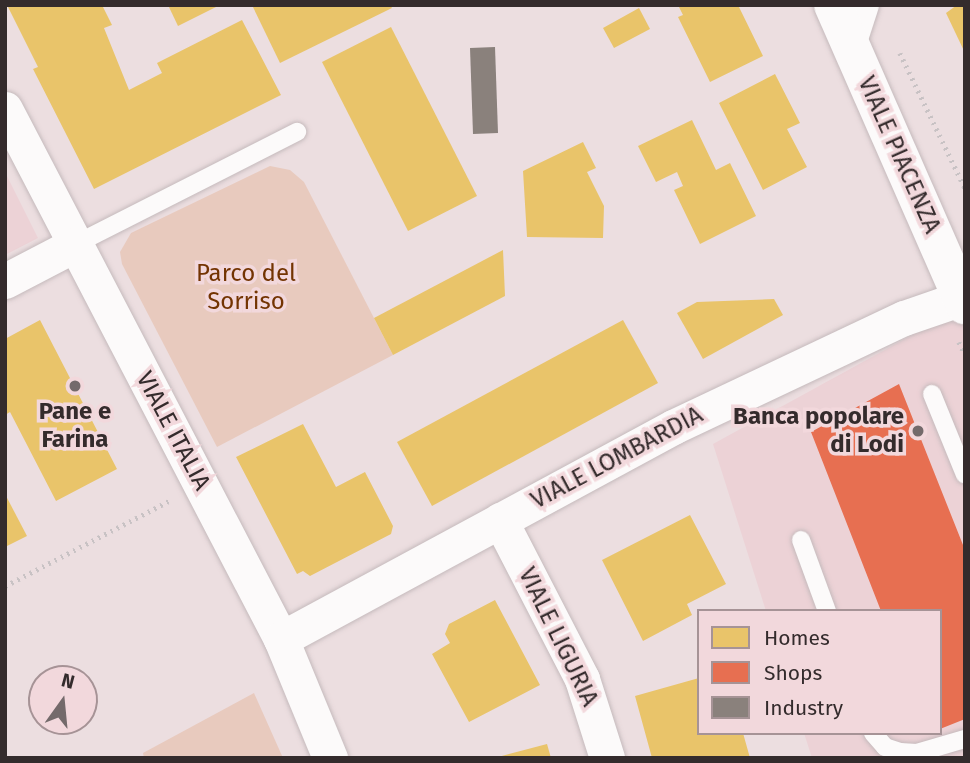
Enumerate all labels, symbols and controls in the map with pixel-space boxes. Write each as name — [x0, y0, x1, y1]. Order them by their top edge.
street label: VIALE PIACENZA — [852, 72, 946, 238]
park label: Parco del Sorriso — [196, 260, 296, 316]
street label: VIALE ITALIA — [130, 367, 216, 495]
marker: Pane e Farina — [67, 378, 83, 394]
place label: Pane e Farina — [39, 398, 111, 454]
street label: VIALE LOMBARDIA — [526, 401, 708, 515]
place label: Banca popolare di Lodi — [733, 403, 904, 459]
marker: Banca popolare di Lodi — [910, 423, 926, 439]
street label: VIALE LIGURIA — [512, 563, 604, 711]
legend — [697, 609, 942, 735]
text: Homes — [764, 625, 830, 651]
text: Shops — [764, 660, 822, 686]
north arrow — [28, 665, 98, 735]
text: N — [59, 668, 77, 694]
text: Industry — [764, 695, 843, 721]

